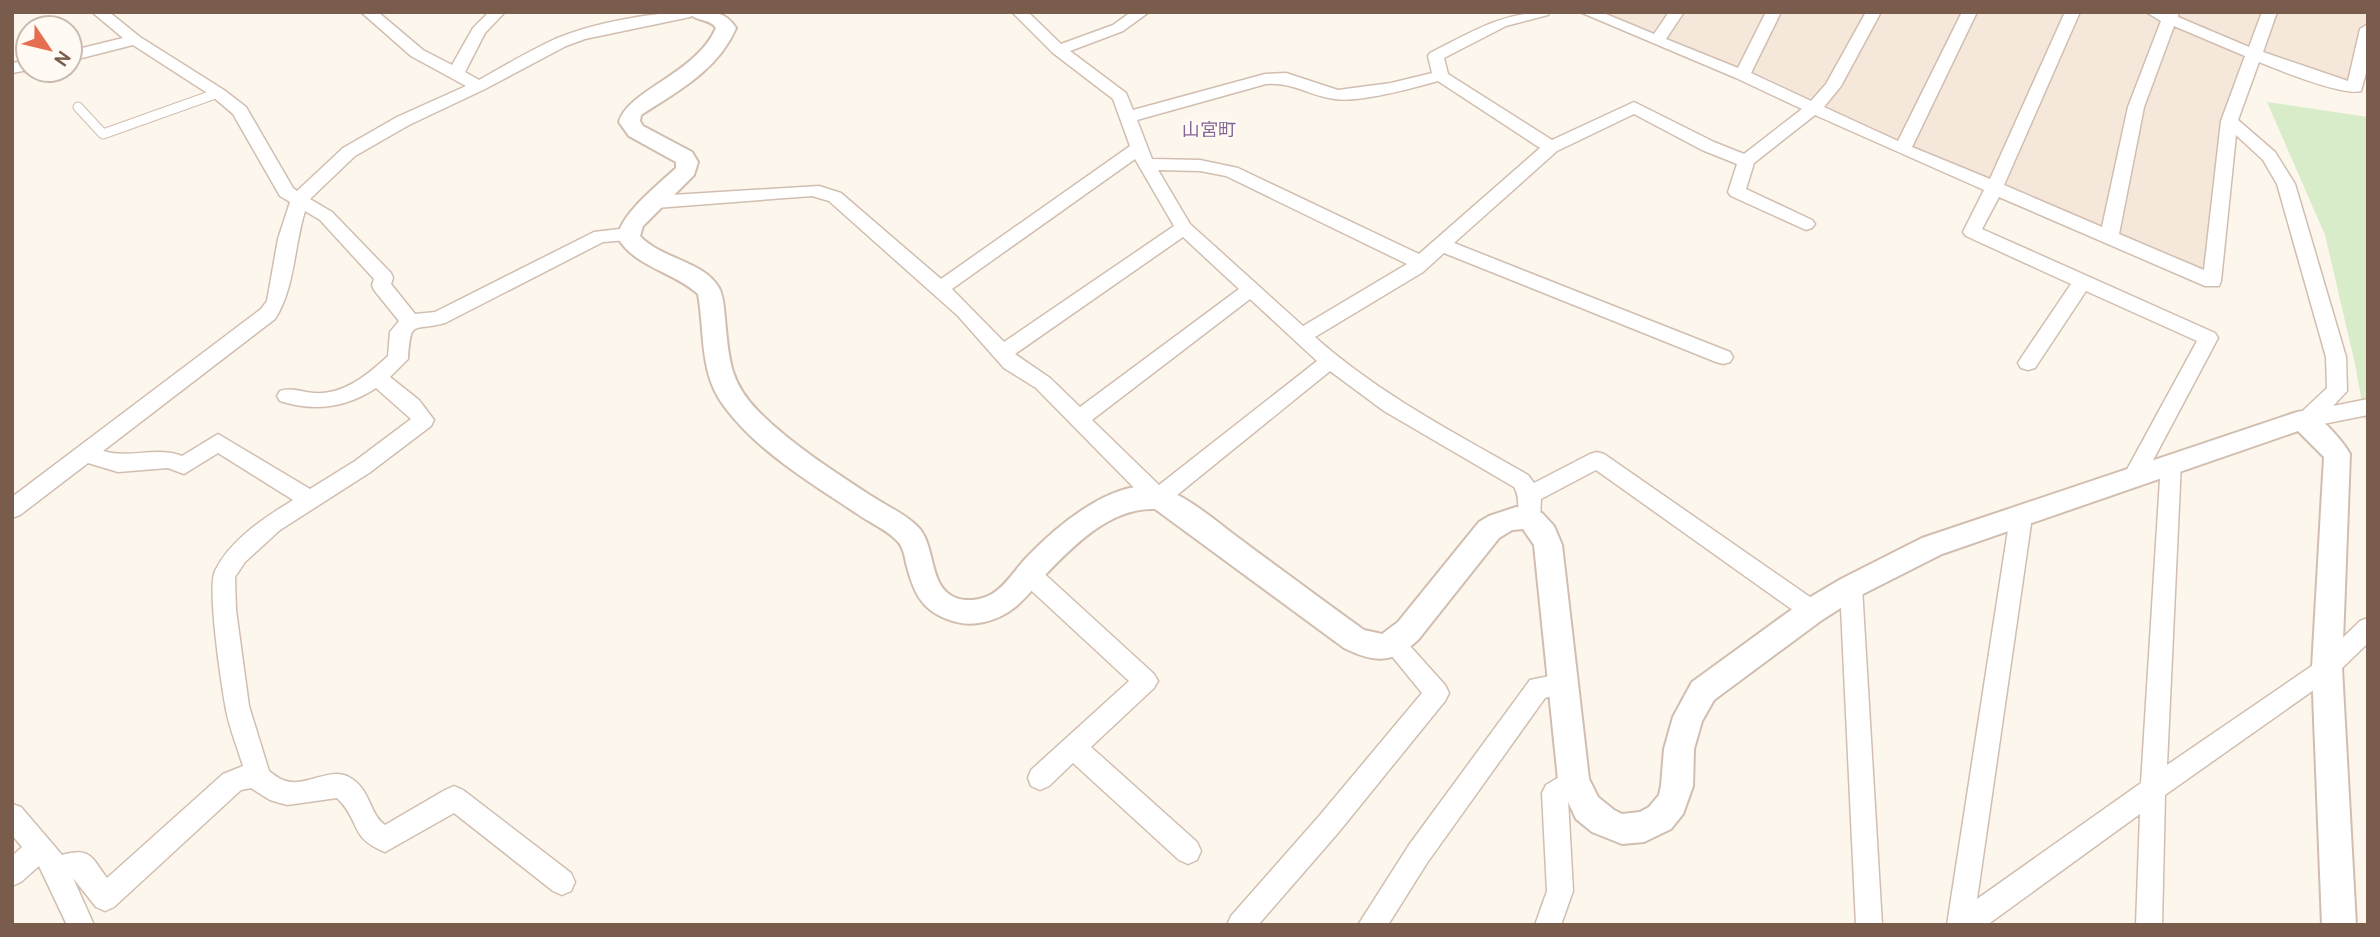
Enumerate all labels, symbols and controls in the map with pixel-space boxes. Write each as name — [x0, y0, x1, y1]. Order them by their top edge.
north arrow — [14, 14, 84, 84]
text: N — [48, 45, 75, 70]
district label: 山宮町 — [1182, 120, 1236, 143]

